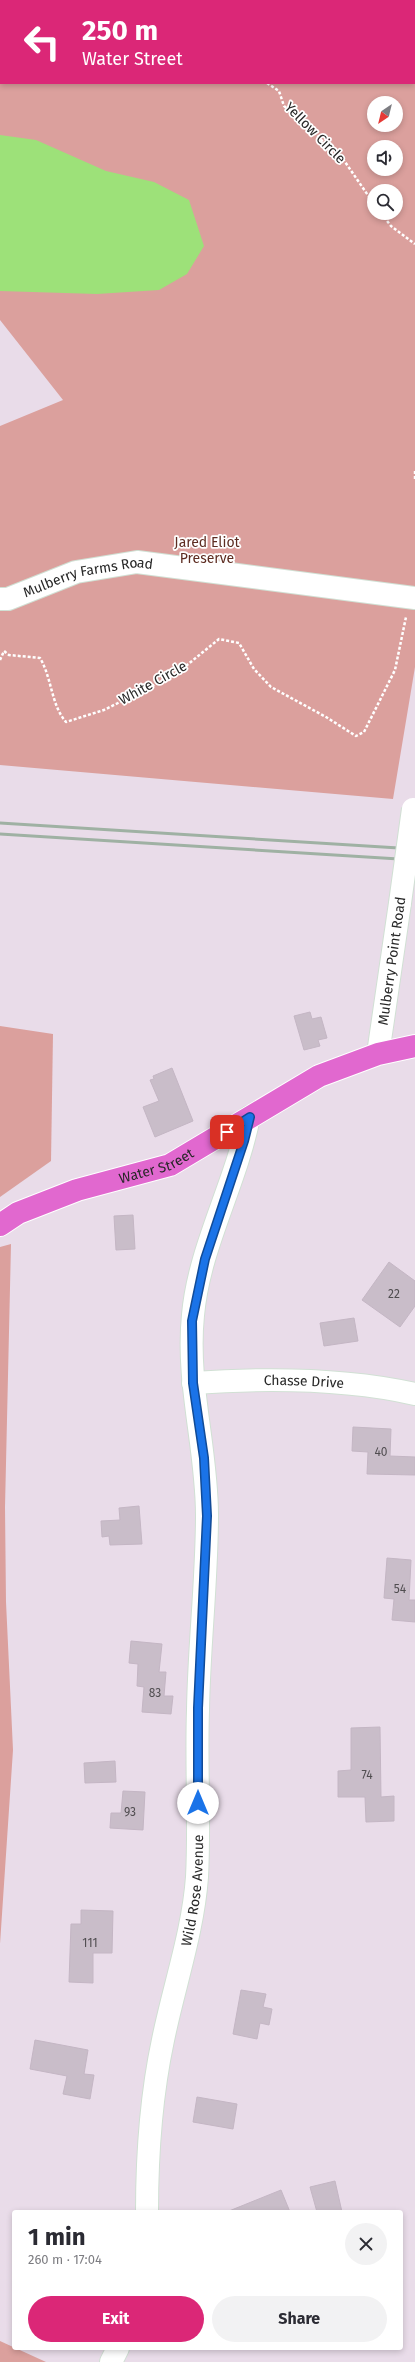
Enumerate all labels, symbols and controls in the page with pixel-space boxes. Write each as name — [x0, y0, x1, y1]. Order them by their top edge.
text: 250 m — [82, 14, 158, 47]
icon: left — [16, 16, 68, 68]
text: Water Street — [82, 48, 183, 70]
north arrow — [367, 96, 403, 132]
map controls — [367, 96, 403, 220]
street label: Yellow Circle — [281, 99, 349, 167]
button: sound — [367, 140, 403, 176]
button: search — [367, 184, 403, 220]
park label: Jared Eliot Preserve — [174, 534, 241, 567]
street label: Mulberry Farms Road — [21, 554, 154, 601]
street label: White Circle — [116, 657, 190, 709]
street label: Mulberry Point Road — [375, 896, 409, 1026]
pin — [210, 1115, 244, 1149]
icon: arrive — [216, 1121, 238, 1143]
street label: Water Street — [117, 1144, 197, 1187]
house number: 22 — [388, 1287, 400, 1301]
street label: Chasse Drive — [264, 1372, 345, 1392]
house number: 40 — [374, 1445, 388, 1459]
house number: 54 — [394, 1582, 407, 1596]
house number: 83 — [149, 1686, 161, 1700]
house number: 74 — [361, 1768, 373, 1782]
position arrow — [177, 1782, 219, 1824]
house number: 93 — [124, 1805, 136, 1819]
street label: Wild Rose Avenue — [177, 1834, 207, 1948]
house number: 111 — [82, 1936, 98, 1950]
text: 1 min — [28, 2223, 86, 2251]
button: close — [345, 2223, 387, 2265]
text: 260 m · 17:04 — [28, 2252, 102, 2267]
button: Exit — [28, 2296, 204, 2342]
button: Share — [212, 2296, 387, 2342]

